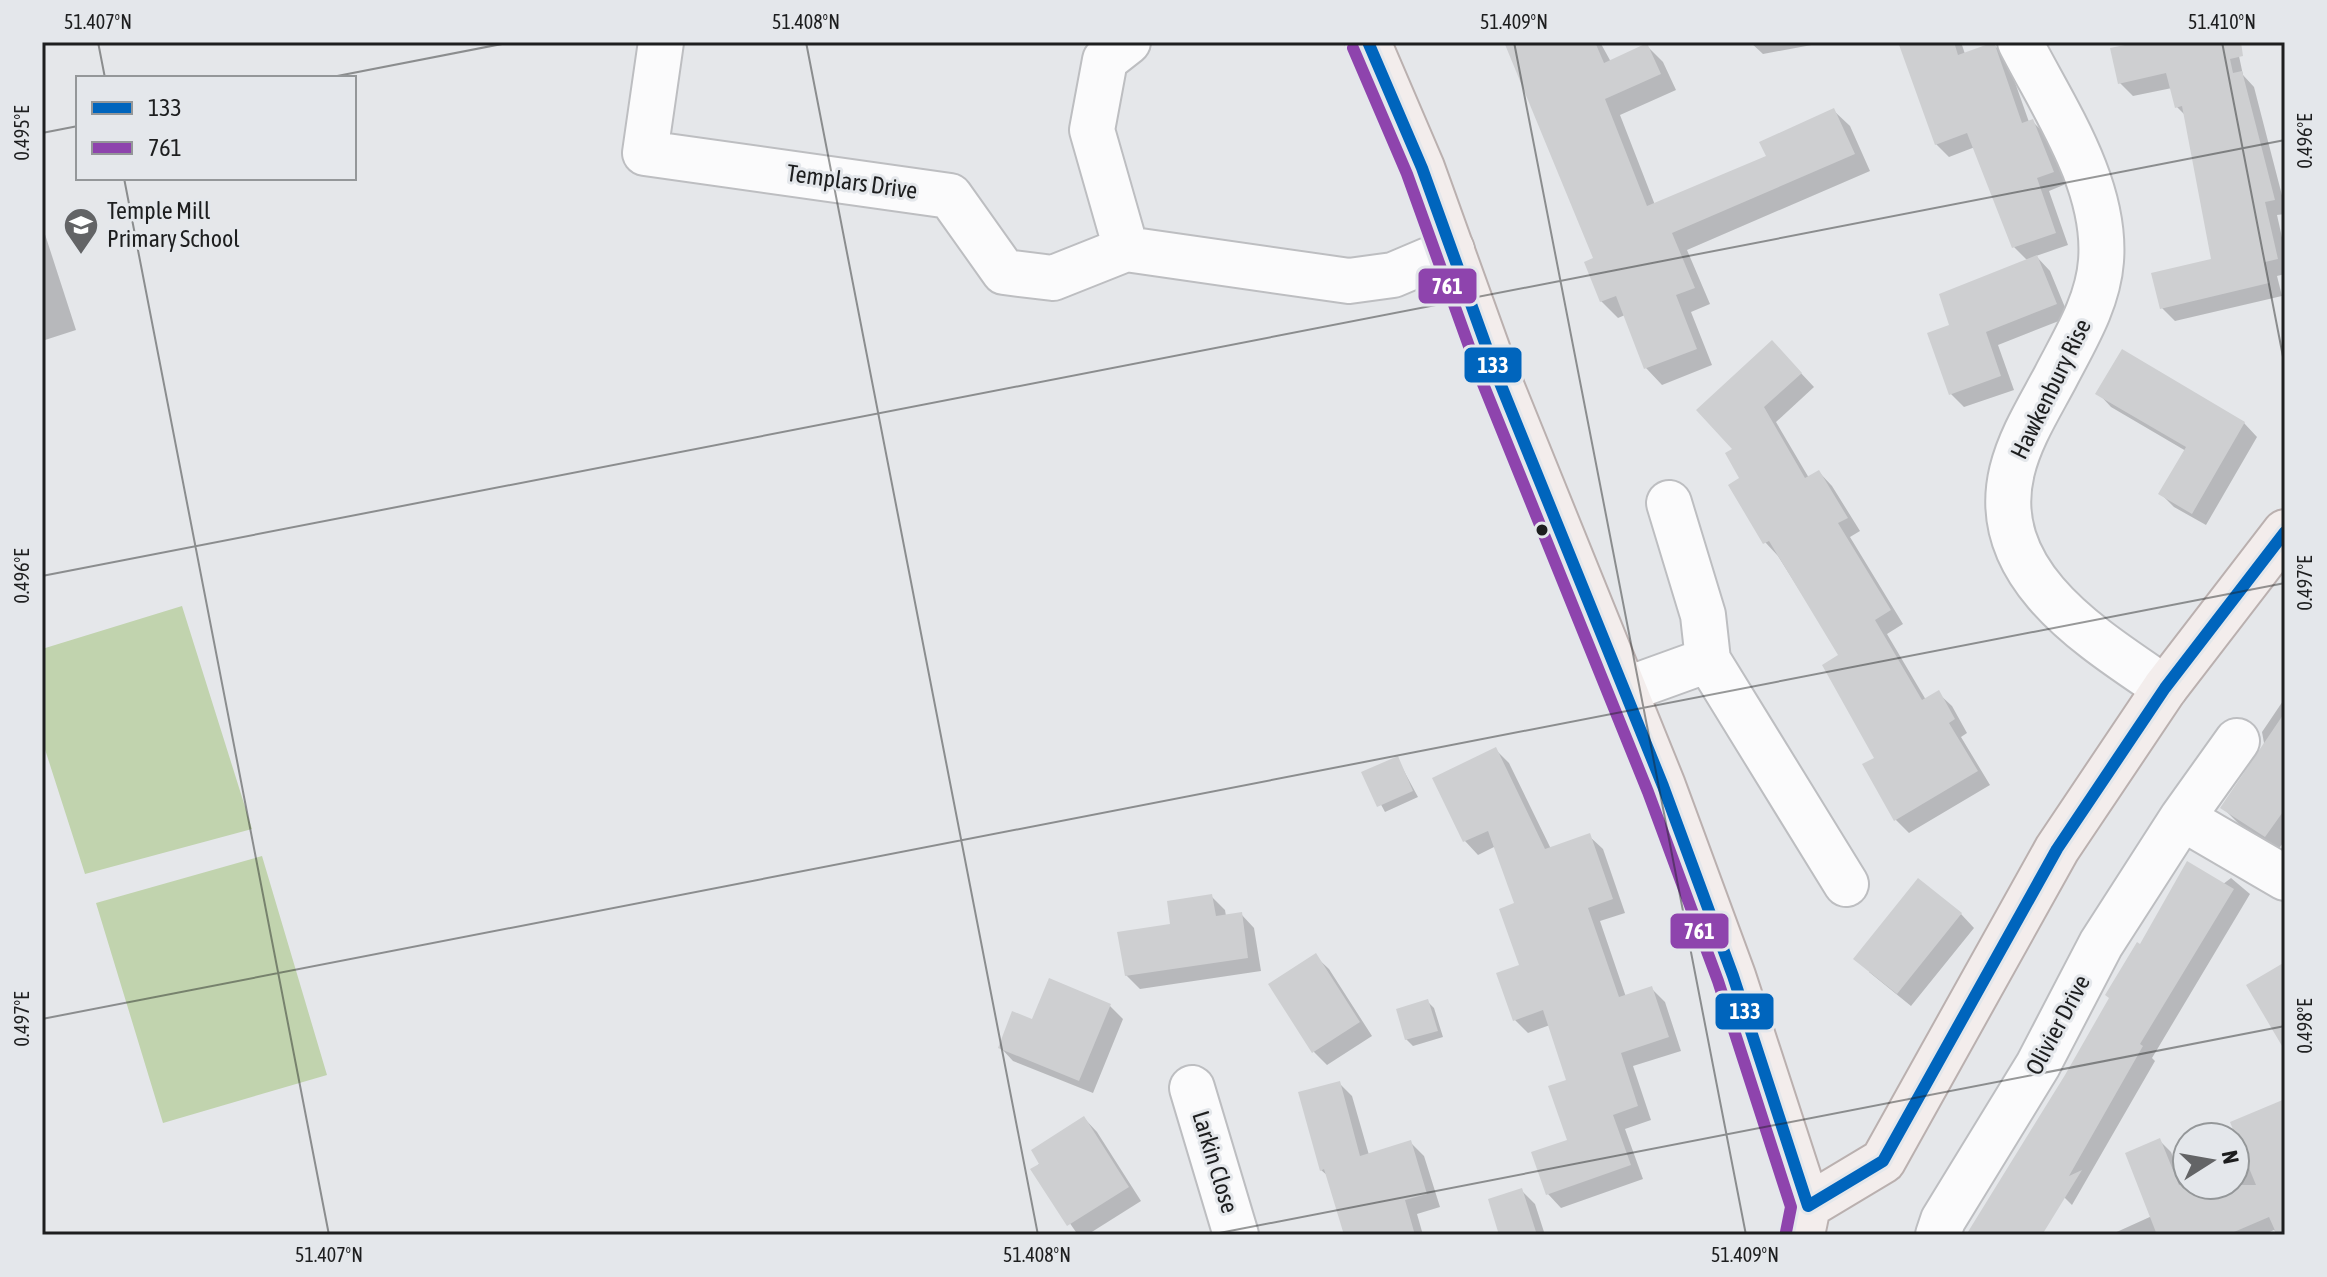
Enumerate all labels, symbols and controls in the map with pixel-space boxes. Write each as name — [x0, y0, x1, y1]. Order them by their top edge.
text: 51.407°N — [64, 10, 132, 33]
text: 51.408°N — [772, 10, 840, 33]
text: 51.409°N — [1480, 10, 1548, 33]
text: 51.410°N — [2188, 10, 2256, 33]
legend — [76, 76, 356, 180]
text: 133 — [148, 94, 182, 121]
text: 0.495°E — [10, 105, 33, 161]
text: 0.496°E — [2293, 113, 2316, 169]
text: 761 — [148, 134, 182, 161]
street label: Templars Drive — [785, 159, 919, 204]
place label: Temple Mill Primary School — [107, 197, 240, 252]
school or university icon: Temple Mill Primary School — [62, 206, 100, 256]
line badge: 761 — [1417, 267, 1478, 305]
text: 761 — [1431, 273, 1463, 299]
street label: Hawkenbury Rise — [2005, 314, 2096, 463]
line badge: 133 — [1463, 346, 1523, 384]
text: 133 — [1477, 352, 1509, 378]
unlabelled marker — [1534, 522, 1550, 538]
text: 0.496°E — [10, 548, 33, 604]
text: 0.497°E — [2293, 555, 2316, 611]
line badge: 761 — [1669, 912, 1730, 950]
text: 761 — [1683, 918, 1715, 944]
street label: Olivier Drive — [2020, 970, 2095, 1079]
text: 0.497°E — [10, 991, 33, 1047]
line badge: 133 — [1714, 992, 1775, 1031]
text: 133 — [1729, 998, 1761, 1024]
text: 0.498°E — [2293, 998, 2316, 1054]
street label: Larkin Close — [1187, 1108, 1244, 1216]
north arrow — [2171, 1121, 2251, 1201]
text: N — [2217, 1148, 2245, 1166]
text: 51.407°N — [295, 1243, 363, 1266]
text: 51.408°N — [1003, 1243, 1071, 1266]
text: 51.409°N — [1711, 1243, 1779, 1266]

